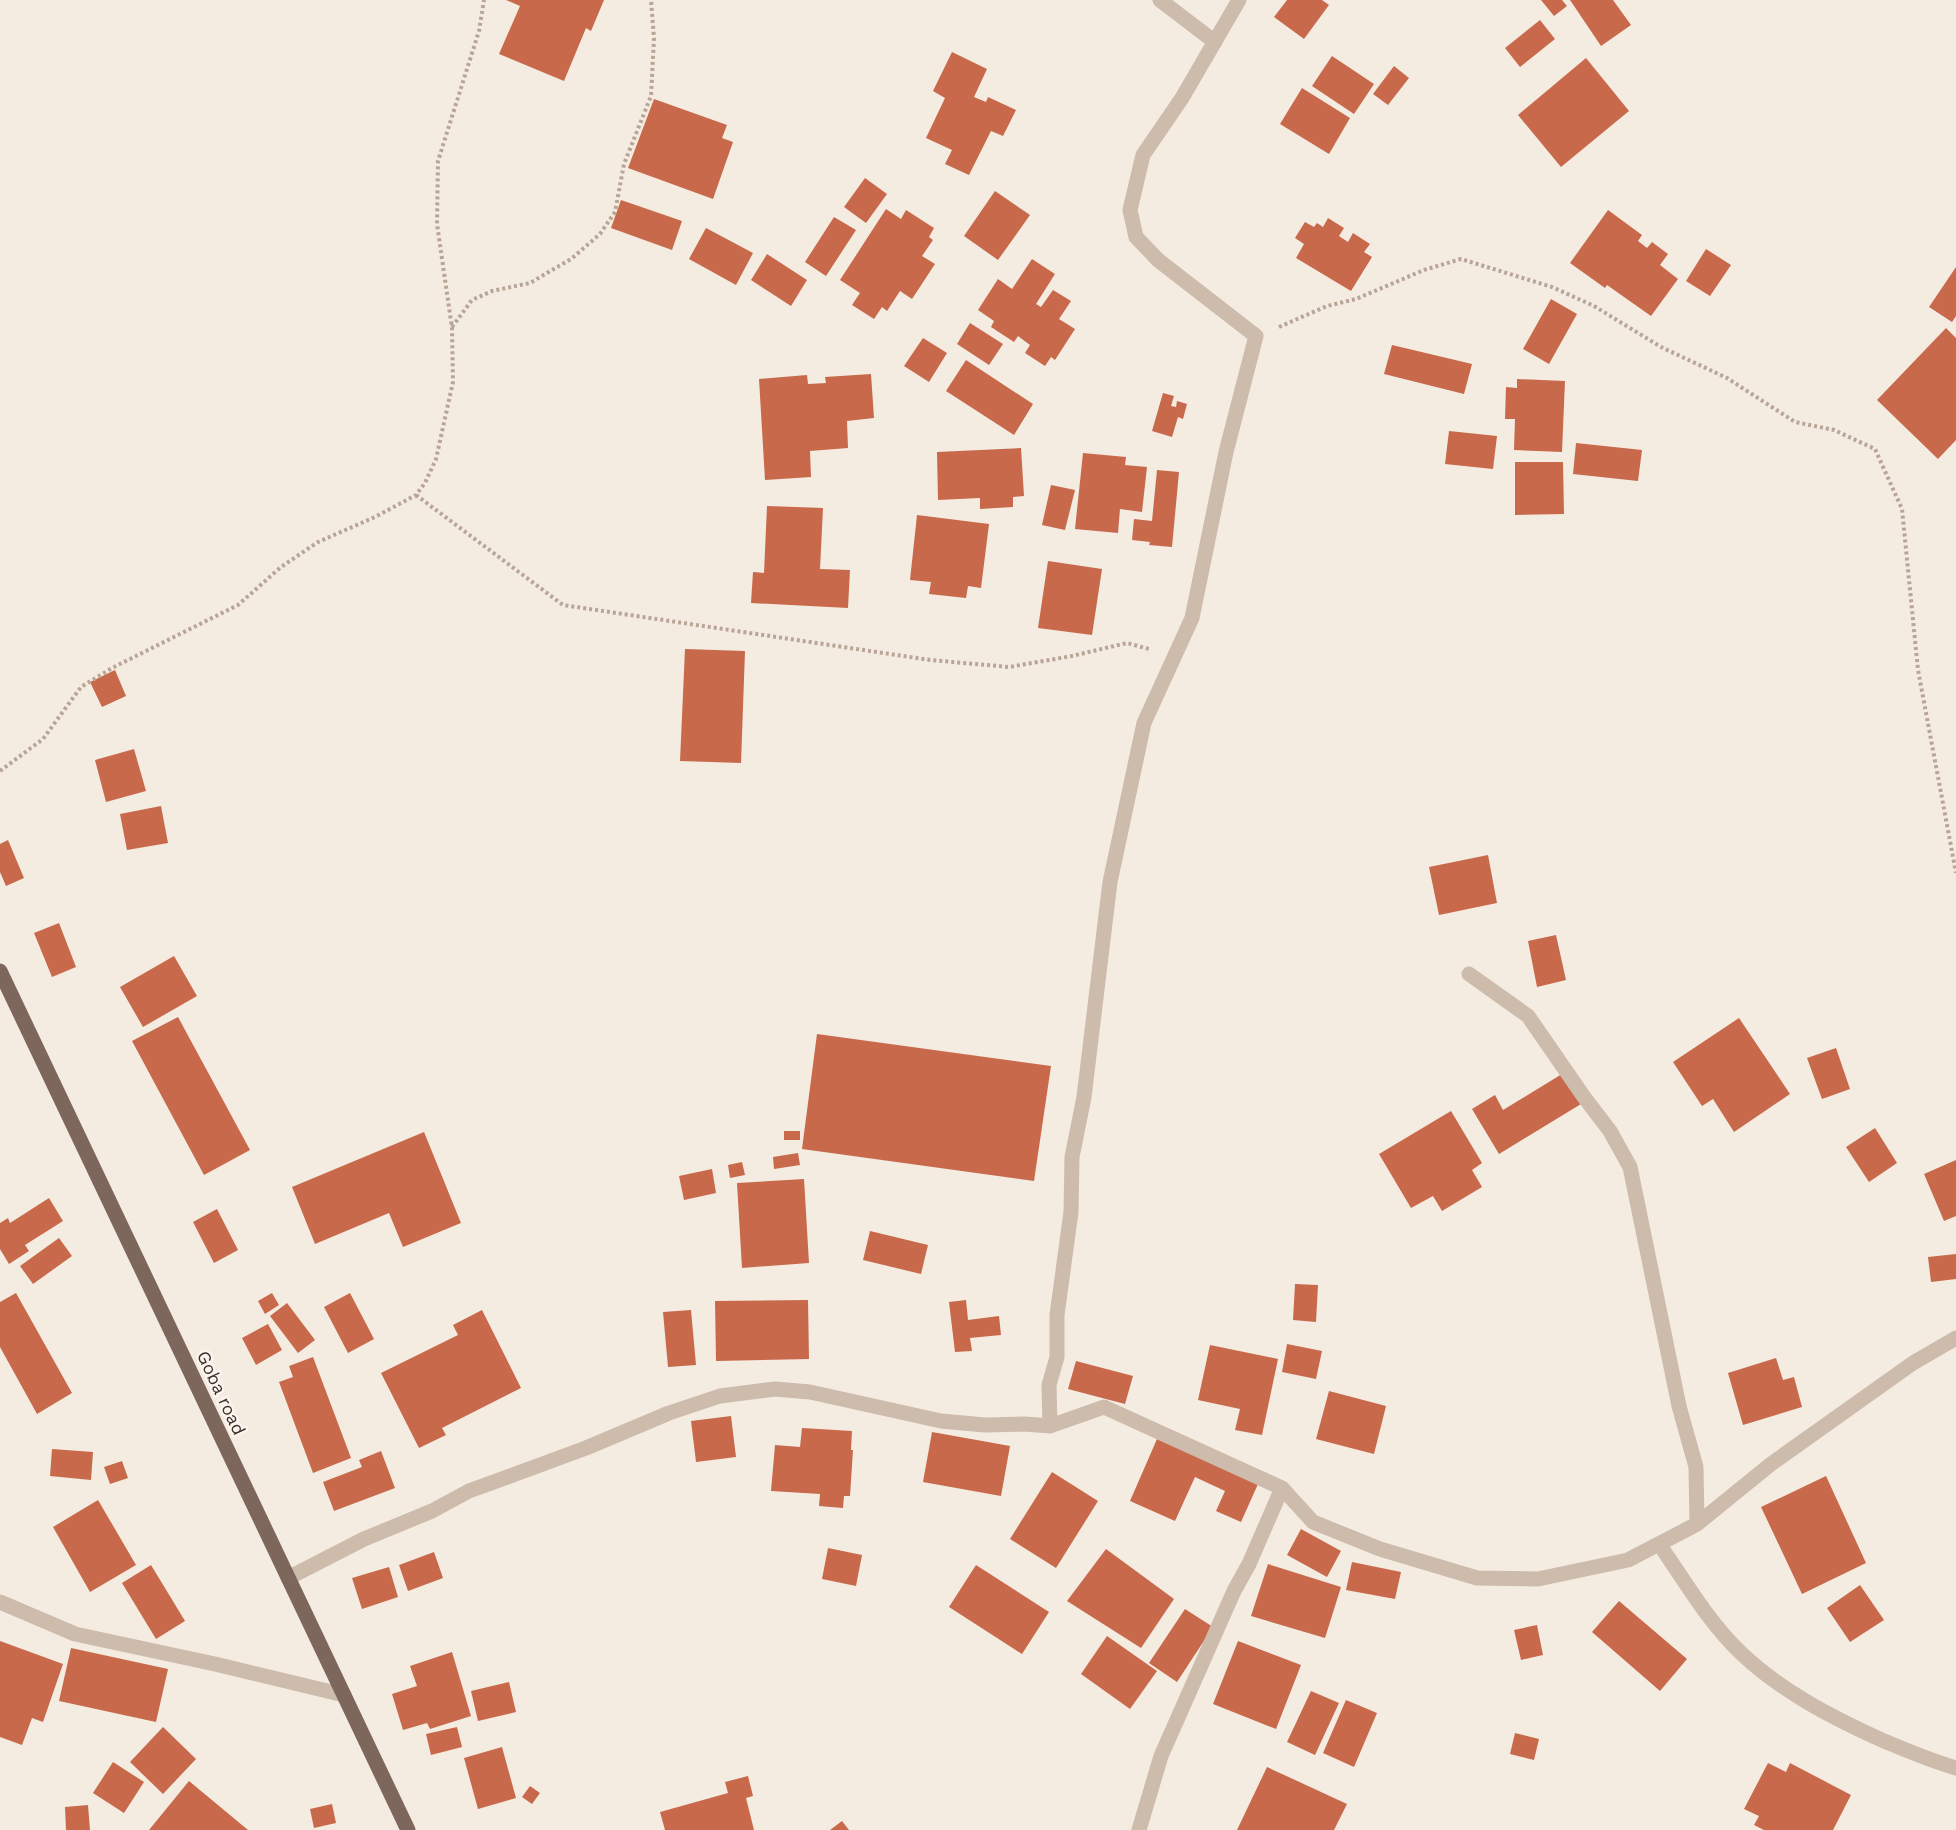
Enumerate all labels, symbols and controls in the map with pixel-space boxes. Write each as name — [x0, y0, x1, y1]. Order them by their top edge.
street label: Goba road — [193, 1347, 250, 1438]

